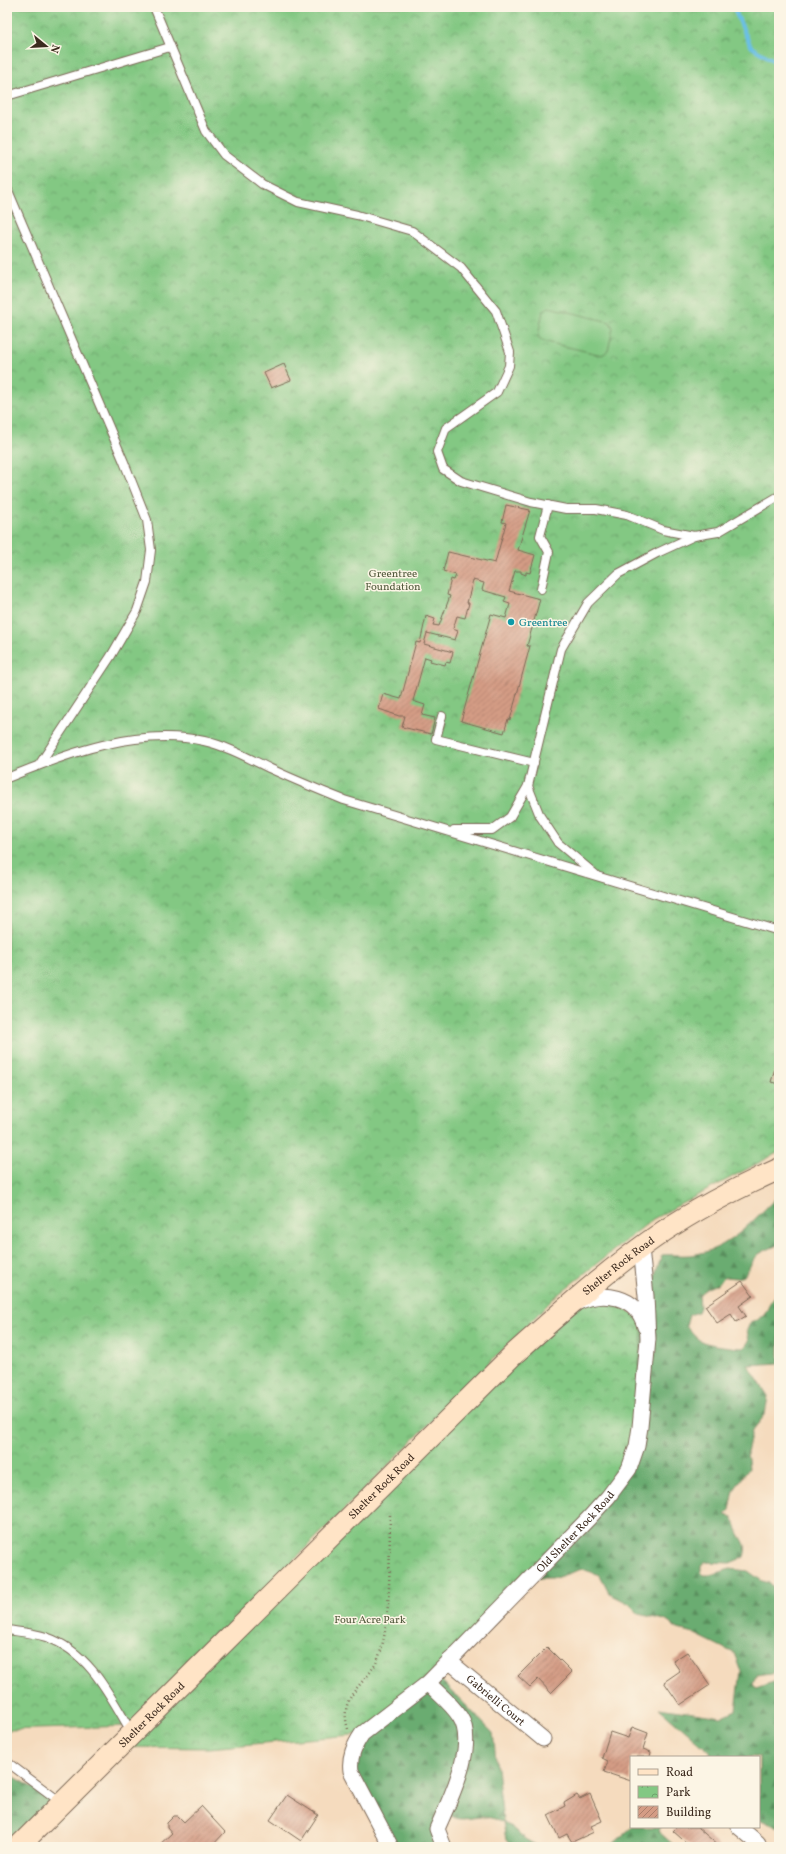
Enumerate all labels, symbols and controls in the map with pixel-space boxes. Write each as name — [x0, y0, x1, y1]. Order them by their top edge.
north arrow — [26, 26, 66, 66]
text: N — [46, 43, 62, 55]
park label: Greentree Foundation — [365, 567, 421, 595]
place label: Greentree — [519, 616, 568, 631]
marker: Greentree — [506, 617, 516, 627]
street label: Shelter Rock Road — [580, 1234, 658, 1300]
street label: Shelter Rock Road — [346, 1451, 419, 1523]
street label: Old Shelter Rock Road — [534, 1488, 619, 1577]
park label: Four Acre Park — [334, 1613, 406, 1628]
street label: Gabrielli Court — [462, 1672, 528, 1730]
street label: Shelter Rock Road — [116, 1679, 189, 1752]
legend — [630, 1756, 760, 1828]
text: Road — [666, 1765, 693, 1781]
text: Park — [666, 1785, 691, 1801]
text: Building — [666, 1805, 711, 1821]

